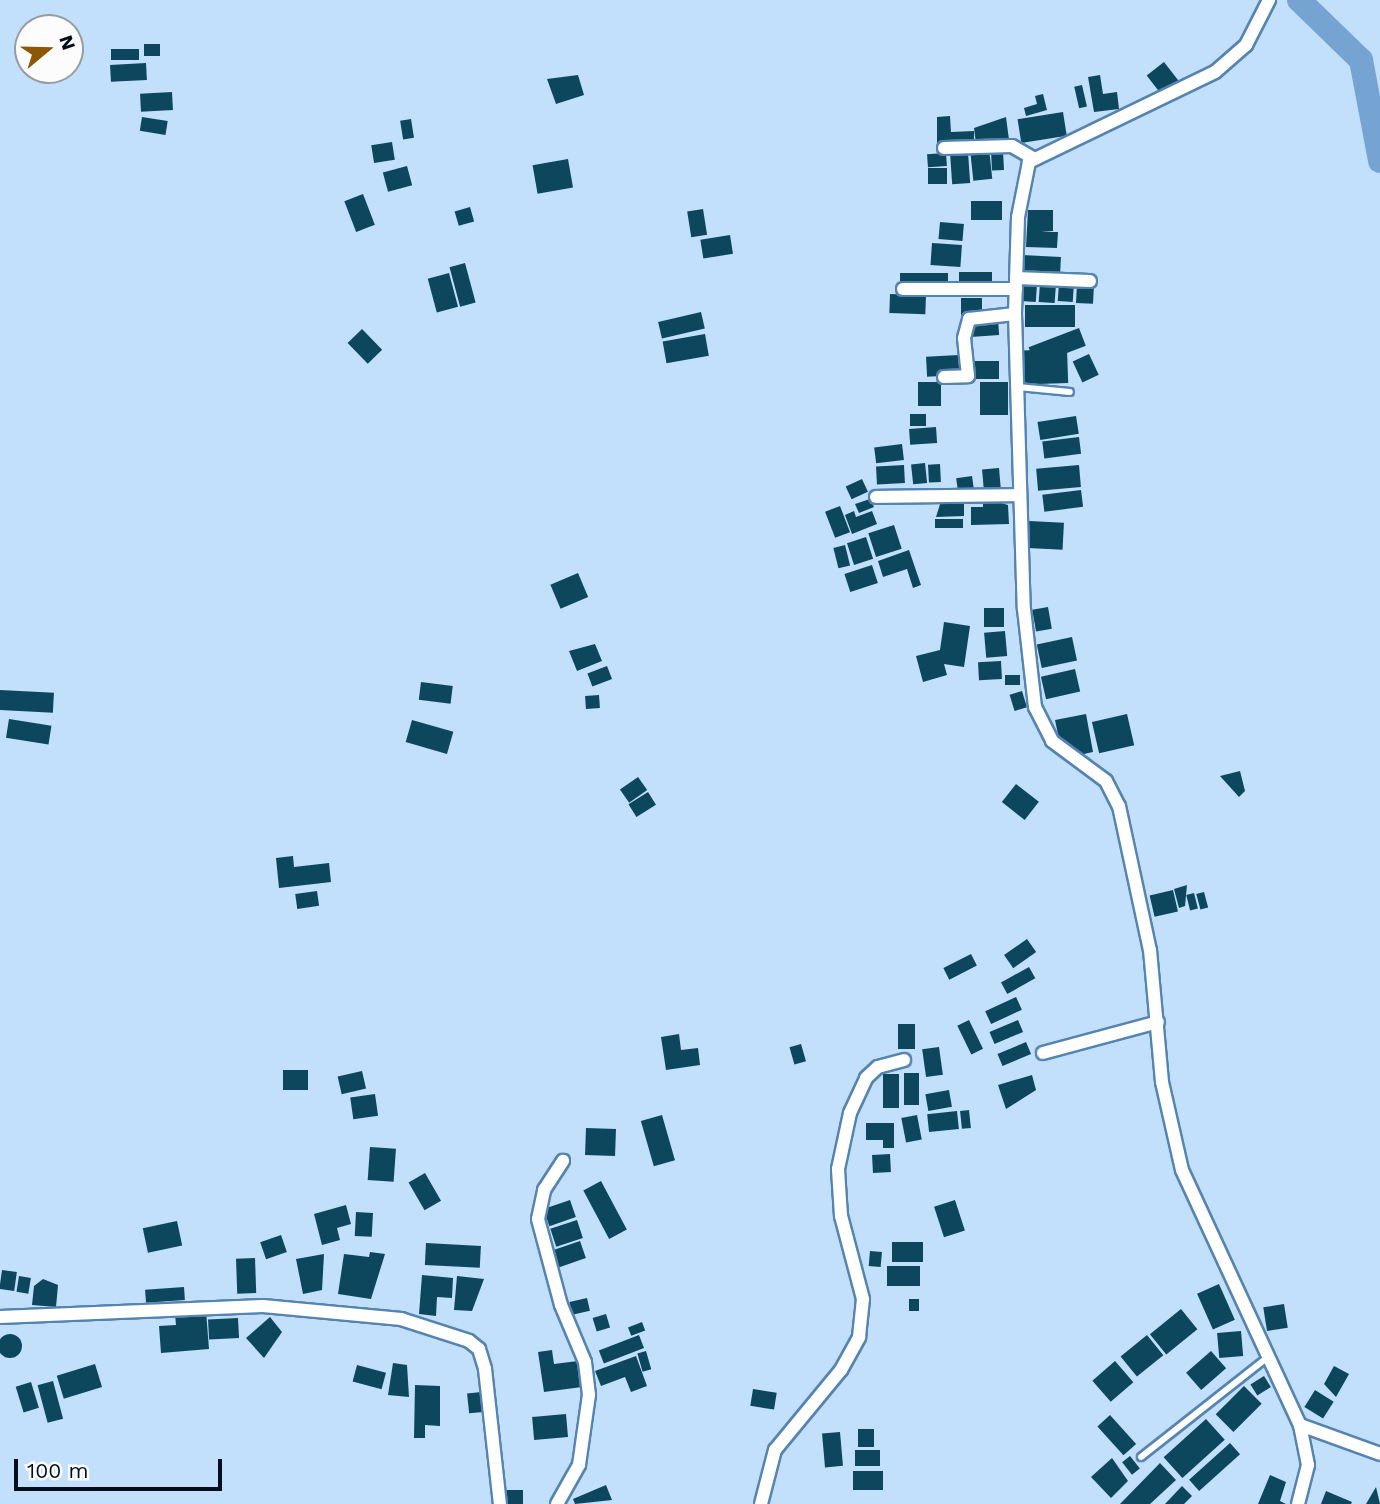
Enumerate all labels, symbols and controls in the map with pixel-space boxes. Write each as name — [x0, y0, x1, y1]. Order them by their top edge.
north arrow — [14, 14, 84, 84]
text: N — [54, 32, 81, 53]
scale bar — [18, 1444, 226, 1488]
text: 100 m — [27, 1458, 89, 1483]

